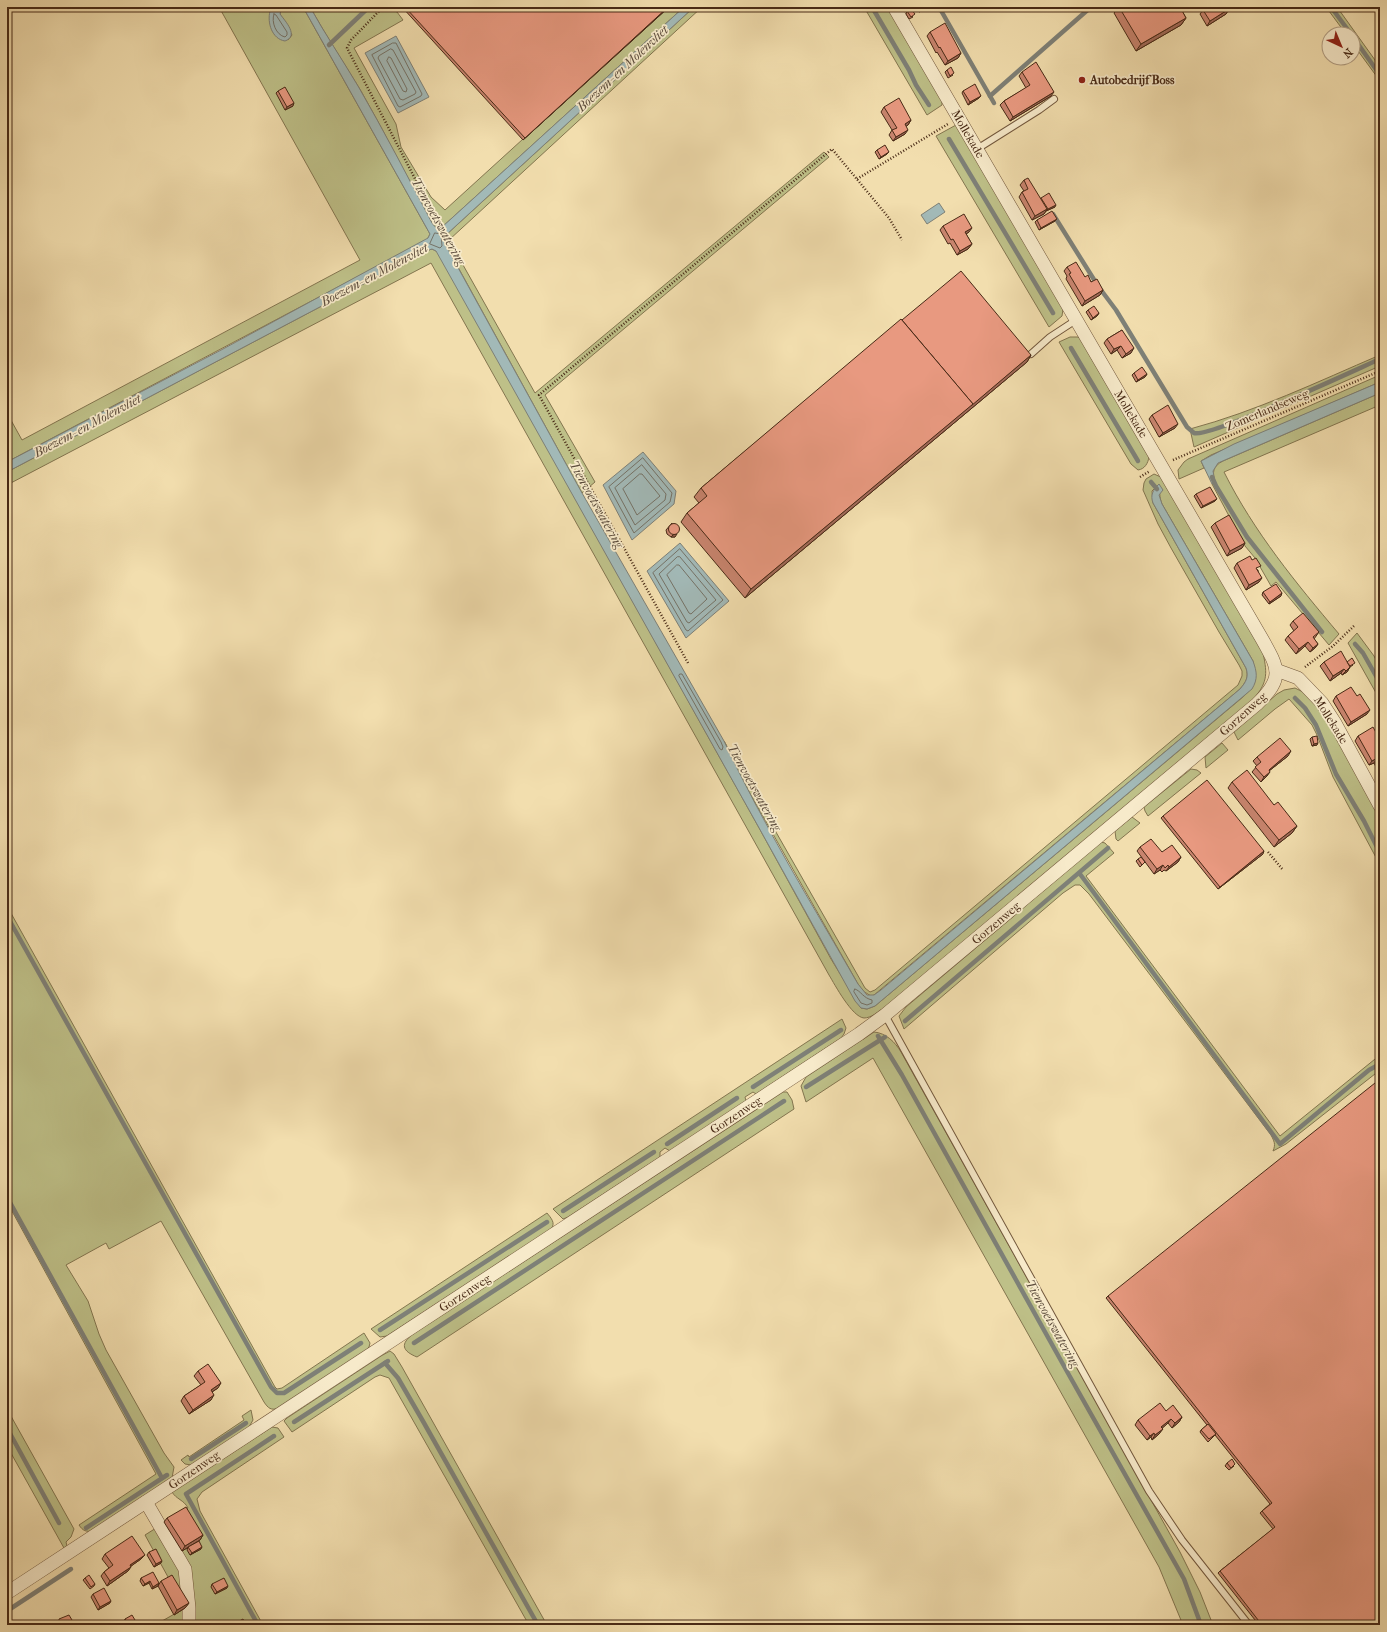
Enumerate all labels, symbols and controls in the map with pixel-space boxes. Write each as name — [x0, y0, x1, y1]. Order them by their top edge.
water label: Boezem- en Molenvliet — [573, 21, 672, 115]
north arrow — [1321, 26, 1361, 66]
text: N — [1340, 45, 1355, 61]
place label: Autobedrijf Boss — [1089, 73, 1175, 87]
marker: Autobedrijf Boss — [1077, 75, 1087, 85]
street label: Mollekade — [949, 107, 987, 161]
water label: Tienvoetswatering — [408, 175, 469, 268]
water label: Boezem- en Molenvliet — [317, 239, 431, 310]
street label: Zomerlandseweg — [1223, 386, 1311, 434]
street label: Mollekade — [1111, 387, 1151, 441]
water label: Boezem- en Molenvliet — [30, 390, 144, 461]
water label: Tienvoetswatering — [566, 458, 627, 551]
street label: Gorzenweg — [1217, 689, 1270, 739]
street label: Mollekade — [1311, 694, 1351, 746]
water label: Tienvoetswatering — [724, 741, 785, 834]
street label: Gorzenweg — [969, 898, 1023, 947]
street label: Gorzenweg — [708, 1093, 765, 1137]
street label: Gorzenweg — [437, 1271, 494, 1315]
water label: Tienvoetswatering — [1022, 1277, 1083, 1370]
street label: Gorzenweg — [166, 1447, 223, 1492]

